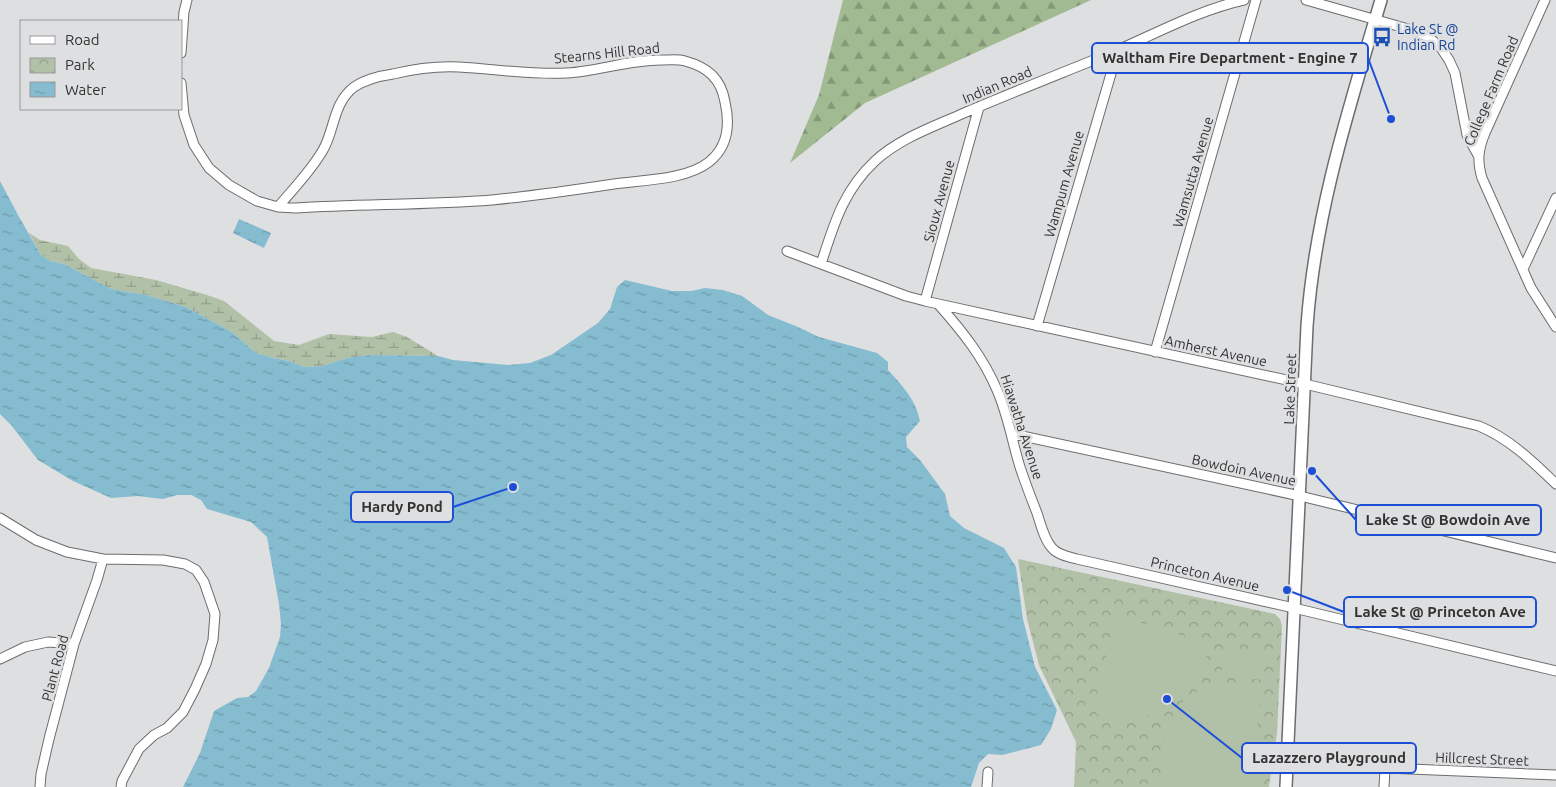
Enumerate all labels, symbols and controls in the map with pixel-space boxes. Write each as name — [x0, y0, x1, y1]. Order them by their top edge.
legend — [20, 20, 182, 110]
place label: Lake St @ Indian Rd — [1397, 21, 1458, 53]
bus stop icon: Lake St @ Indian Rd — [1371, 26, 1393, 48]
text: Road — [65, 31, 100, 48]
street label: College Farm Road — [1461, 34, 1521, 148]
street label: Stearns Hill Road — [553, 39, 661, 67]
callout: Waltham Fire Department - Engine 7 — [1092, 43, 1368, 73]
text: Waltham Fire Department - Engine 7 — [1102, 49, 1358, 66]
text: Park — [65, 56, 95, 73]
street label: Indian Road — [960, 63, 1034, 107]
text: Water — [65, 81, 106, 98]
street label: Wamsutta Avenue — [1170, 115, 1216, 229]
street label: Wampum Avenue — [1041, 129, 1087, 239]
street label: Sioux Avenue — [920, 158, 958, 244]
street label: Amherst Avenue — [1163, 332, 1269, 370]
street label: Lake Street — [1281, 353, 1299, 425]
street label: Hiawatha Avenue — [997, 372, 1047, 482]
street label: Bowdoin Avenue — [1190, 451, 1298, 489]
callout: Hardy Pond — [351, 492, 453, 522]
text: Hardy Pond — [361, 498, 443, 515]
callout: Lake St @ Bowdoin Ave — [1356, 505, 1541, 535]
text: Lake St @ Bowdoin Ave — [1366, 511, 1530, 528]
street label: Princeton Avenue — [1149, 554, 1261, 594]
callout: Lake St @ Princeton Ave — [1344, 597, 1536, 627]
text: Lake St @ Princeton Ave — [1354, 603, 1526, 620]
street label: Plant Road — [38, 633, 72, 703]
callout: Lazazzero Playground — [1242, 743, 1416, 773]
text: Lazazzero Playground — [1252, 749, 1406, 766]
street label: Hillcrest Street — [1435, 749, 1530, 769]

